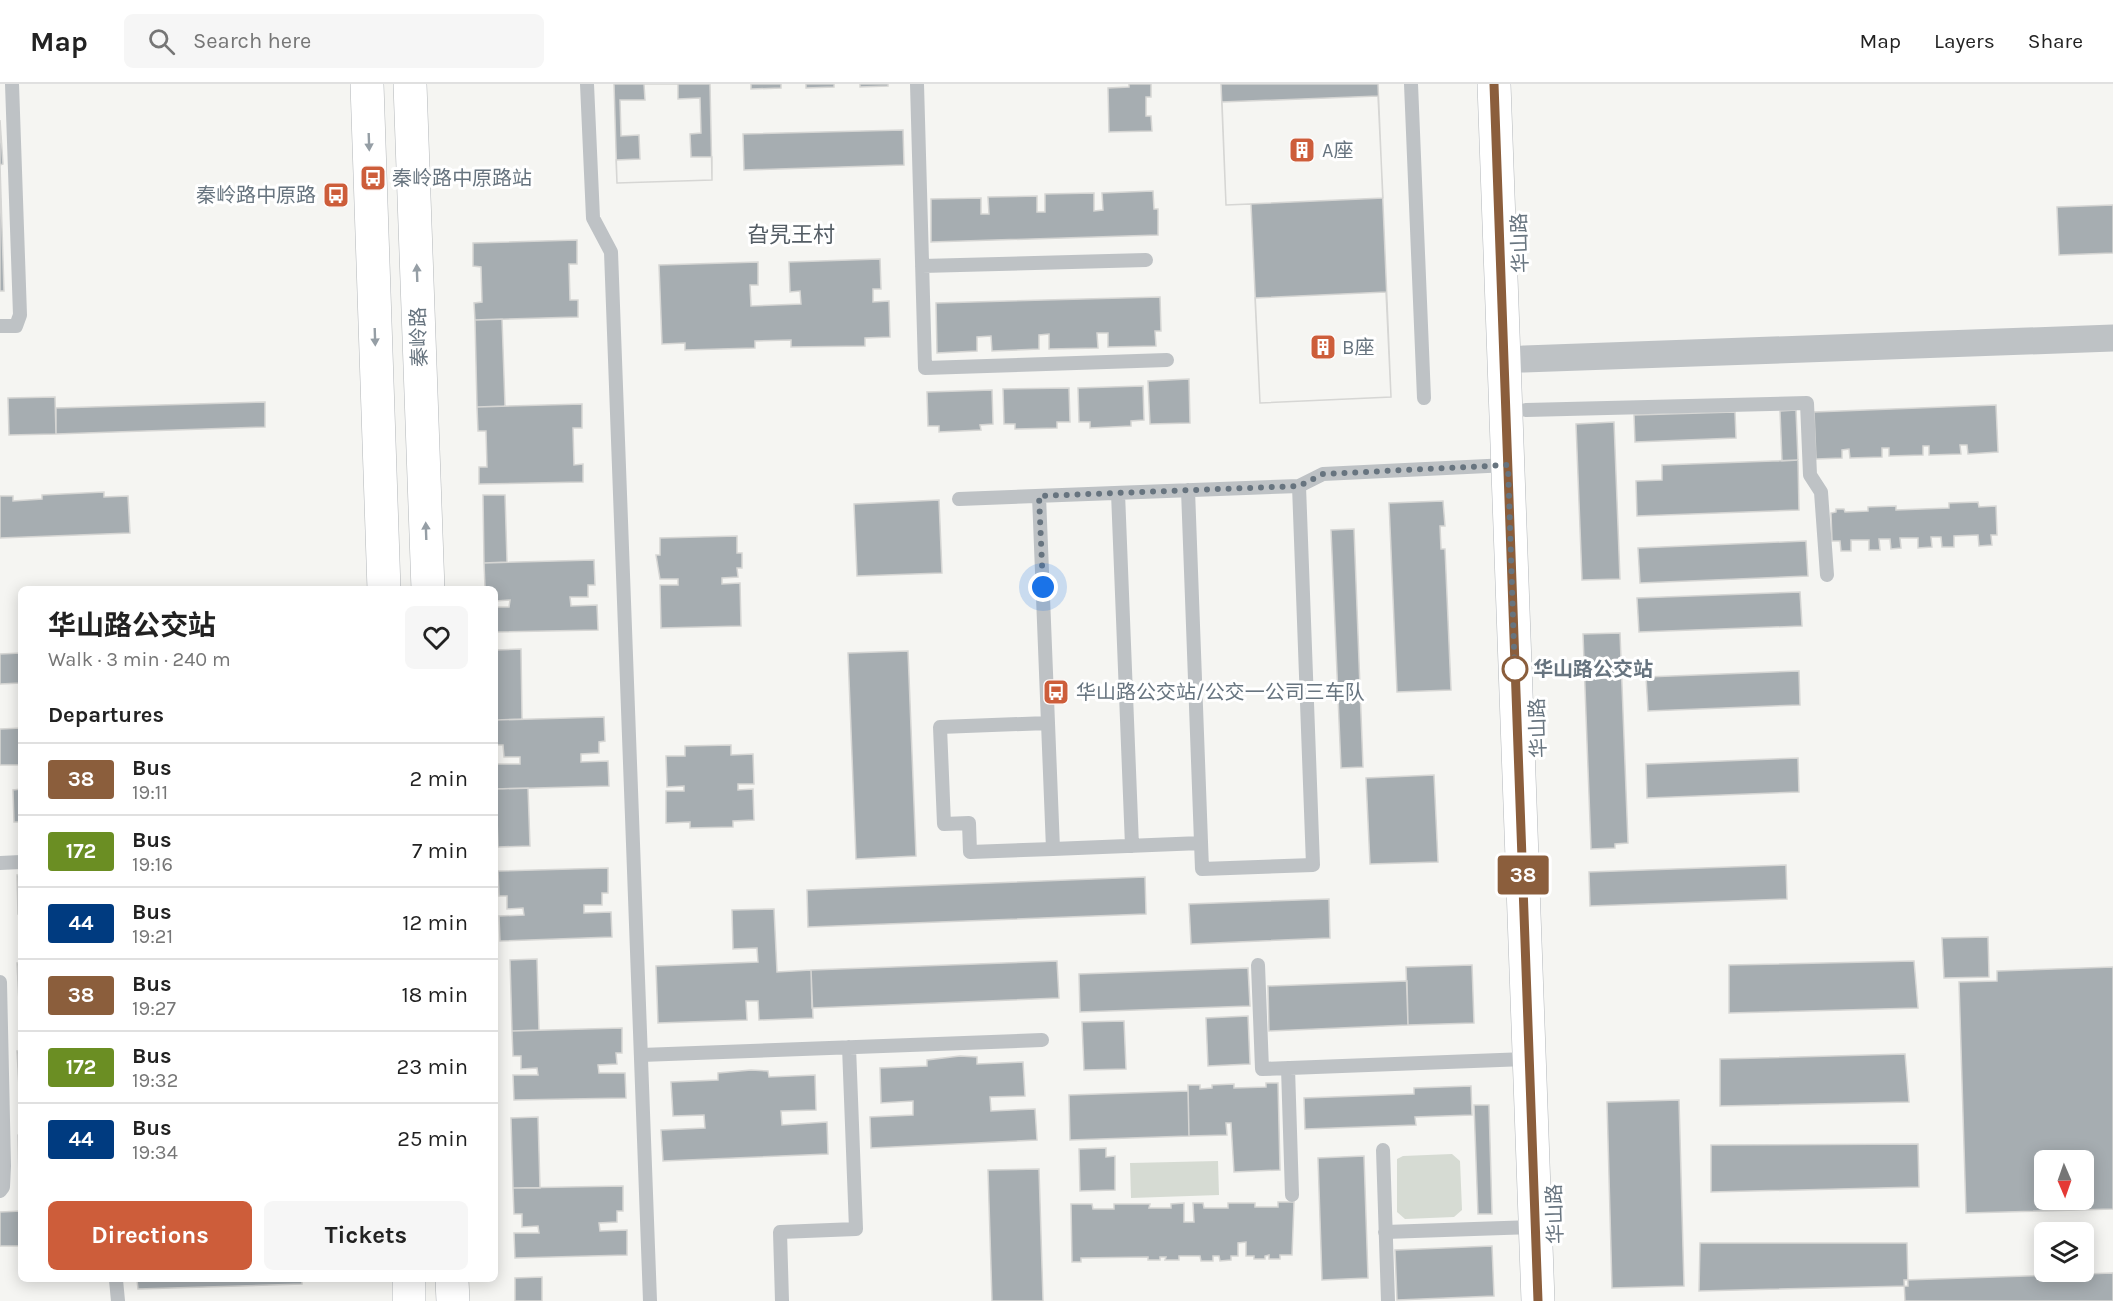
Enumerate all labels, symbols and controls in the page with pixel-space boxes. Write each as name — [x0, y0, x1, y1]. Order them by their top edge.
search box — [124, 14, 544, 68]
text: Map — [30, 25, 88, 58]
icon: search — [145, 25, 178, 58]
text: Search here — [193, 28, 311, 54]
text: Map — [1859, 29, 1901, 53]
text: Layers — [1934, 29, 1995, 53]
text: Share — [2028, 29, 2083, 53]
one-way arrow — [364, 133, 373, 152]
building icon: A座 — [1287, 135, 1317, 165]
place label: A座 — [1322, 139, 1354, 162]
bus stop icon: 秦岭路中原路站 — [358, 163, 388, 193]
place label: 秦岭路中原路站 — [392, 167, 532, 190]
bus stop icon: 秦岭路中原路 — [321, 180, 351, 210]
place label: 秦岭路中原路 — [196, 184, 316, 207]
street label: 华山路 — [1507, 213, 1533, 273]
district label: 旮旯王村 — [747, 222, 835, 248]
one-way arrow — [412, 264, 421, 283]
street label: 秦岭路 — [406, 307, 432, 367]
one-way arrow — [371, 328, 380, 347]
building icon: B座 — [1308, 332, 1338, 362]
place label: B座 — [1342, 336, 1374, 359]
one-way arrow — [421, 522, 430, 541]
your location — [1028, 572, 1058, 602]
button: heart — [405, 606, 468, 669]
text: 华山路公交站 — [48, 609, 216, 642]
text: Walk · 3 min · 240 m — [48, 648, 231, 671]
marker: 华山路公交站 — [1502, 656, 1528, 682]
place label: 华山路公交站 — [1533, 658, 1653, 681]
bus stop icon: 华山路公交站/公交一公司三车队 — [1041, 677, 1071, 707]
place label: 华山路公交站/公交一公司三车队 — [1076, 681, 1365, 704]
street label: 华山路 — [1525, 698, 1551, 758]
text: Departures — [48, 702, 164, 728]
text: Bus — [132, 755, 172, 781]
text: 2 min — [410, 766, 468, 792]
text: 38 — [68, 767, 94, 791]
text: 19:11 — [132, 781, 168, 804]
text: Bus — [132, 827, 172, 853]
text: 7 min — [412, 838, 468, 864]
text: 172 — [66, 839, 96, 863]
text: 19:16 — [132, 853, 173, 876]
line badge: 38 — [1496, 856, 1550, 894]
text: 38 — [1510, 863, 1536, 887]
text: Bus — [132, 899, 172, 925]
text: 12 min — [402, 910, 468, 936]
text: 44 — [69, 911, 94, 935]
text: 19:21 — [132, 925, 173, 948]
text: Bus — [132, 971, 172, 997]
text: 18 min — [402, 982, 468, 1008]
text: 38 — [68, 983, 94, 1007]
text: 19:27 — [132, 997, 176, 1020]
text: Bus — [132, 1043, 172, 1069]
text: 23 min — [397, 1054, 468, 1080]
text: 172 — [66, 1055, 96, 1079]
text: 19:32 — [132, 1069, 178, 1092]
text: Bus — [132, 1115, 172, 1141]
text: 25 min — [397, 1126, 468, 1152]
text: 44 — [69, 1127, 94, 1151]
text: 19:34 — [132, 1141, 178, 1164]
north arrow — [2034, 1150, 2094, 1210]
map controls — [2034, 1150, 2094, 1282]
street label: 华山路 — [1542, 1184, 1568, 1244]
button: Directions — [48, 1201, 252, 1270]
button: Tickets — [264, 1201, 468, 1270]
button: layers — [2034, 1222, 2094, 1282]

